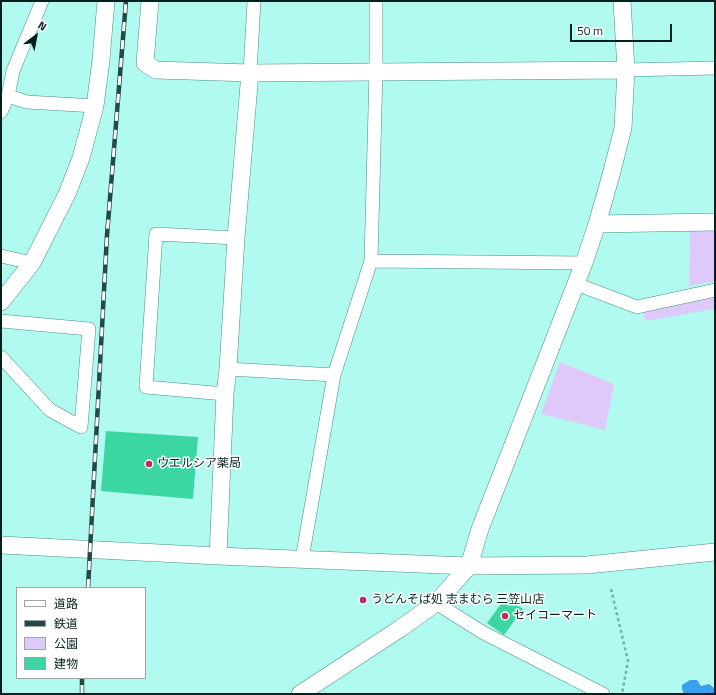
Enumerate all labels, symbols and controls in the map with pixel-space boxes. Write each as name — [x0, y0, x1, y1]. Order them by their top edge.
north arrow — [16, 16, 56, 56]
scale bar — [572, 16, 674, 42]
text: N — [35, 17, 50, 35]
text: 50 m — [577, 21, 603, 40]
place label: ウエルシア薬局 — [157, 457, 241, 471]
marker: ウエルシア薬局 — [144, 459, 154, 469]
legend — [16, 587, 146, 679]
place label: うどんそば処 志まむら 三笠山店 — [371, 593, 544, 607]
text: 道路 — [54, 594, 78, 613]
marker: うどんそば処 志まむら 三笠山店 — [358, 595, 368, 605]
place label: セイコーマート — [513, 609, 597, 623]
marker: セイコーマート — [500, 611, 510, 621]
text: 鉄道 — [54, 614, 78, 633]
text: 公園 — [54, 634, 78, 653]
text: 建物 — [54, 654, 78, 673]

